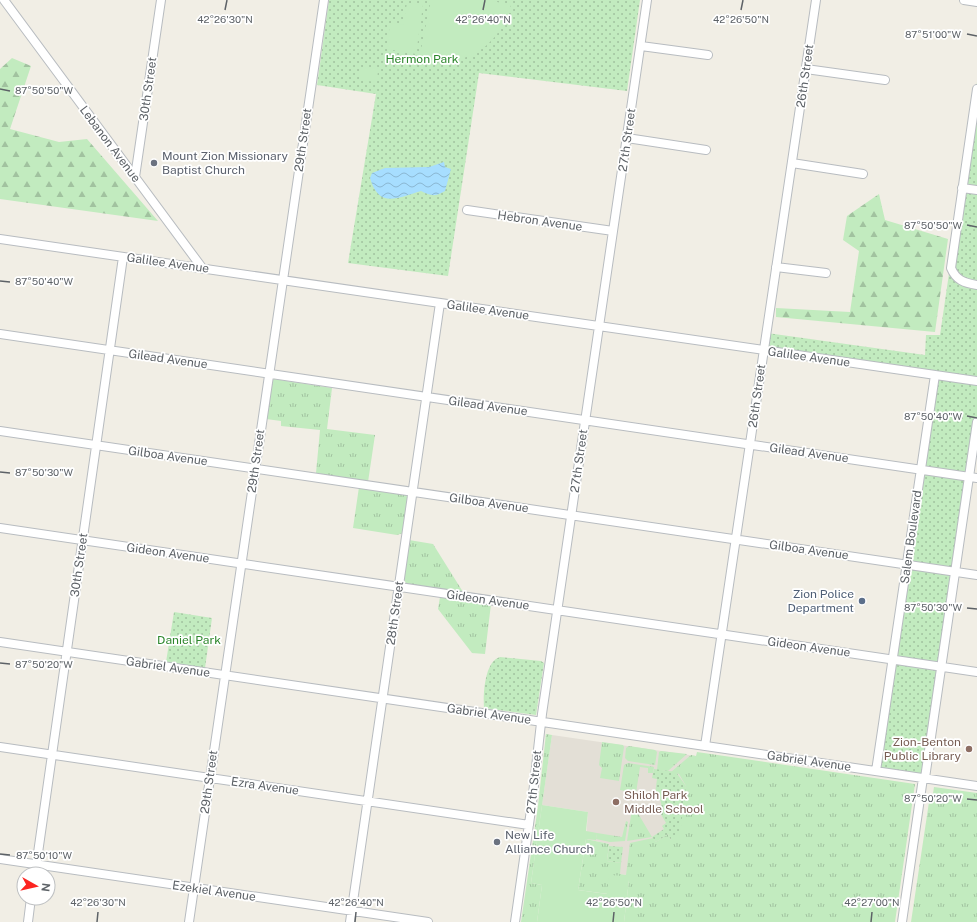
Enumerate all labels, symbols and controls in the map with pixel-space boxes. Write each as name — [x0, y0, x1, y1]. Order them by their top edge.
text: 42°26'30"N — [197, 13, 253, 25]
text: 42°26'40"N — [455, 13, 511, 25]
text: 42°26'50"N — [713, 13, 769, 25]
text: 87°51'00"W — [905, 28, 961, 40]
street label: 26th Street — [794, 43, 816, 109]
park label: Hermon Park — [385, 52, 459, 66]
street label: 30th Street — [137, 56, 159, 122]
text: 87°50'50"W — [15, 84, 74, 96]
street label: Lebanon Avenue — [77, 103, 143, 185]
street label: 29th Street — [292, 107, 314, 173]
street label: 27th Street — [616, 107, 638, 173]
place label: Mount Zion Missionary Baptist Church — [162, 149, 289, 177]
marker: Mount Zion Missionary Baptist Church — [149, 158, 159, 168]
street label: Hebron Avenue — [497, 208, 584, 234]
text: 87°50'50"W — [904, 219, 963, 231]
street label: Galilee Avenue — [126, 250, 210, 276]
text: 87°50'40"W — [15, 275, 74, 287]
street label: Galilee Avenue — [446, 297, 530, 323]
street label: Galilee Avenue — [767, 344, 851, 370]
street label: Gilead Avenue — [128, 347, 209, 372]
street label: 26th Street — [746, 363, 768, 429]
street label: Gilead Avenue — [448, 394, 529, 419]
text: 87°50'40"W — [904, 410, 963, 422]
street label: 29th Street — [245, 428, 267, 494]
street label: 27th Street — [568, 428, 590, 494]
street label: Gilead Avenue — [769, 441, 850, 466]
street label: Gilboa Avenue — [127, 443, 209, 469]
text: 87°50'30"W — [15, 466, 74, 478]
street label: Salem Boulevard — [898, 489, 924, 585]
street label: Gilboa Avenue — [448, 490, 530, 516]
street label: 30th Street — [68, 532, 90, 598]
street label: Gilboa Avenue — [768, 537, 850, 563]
street label: Gideon Avenue — [126, 540, 211, 566]
street label: 28th Street — [384, 580, 406, 646]
street label: Gideon Avenue — [446, 587, 531, 613]
place label: Zion Police Department — [787, 587, 854, 615]
marker: Zion Police Department — [857, 596, 867, 606]
text: 87°50'30"W — [904, 601, 963, 613]
park label: Daniel Park — [157, 633, 221, 647]
street label: Gideon Avenue — [767, 634, 852, 660]
street label: Gabriel Avenue — [125, 654, 211, 680]
text: 87°50'20"W — [15, 658, 73, 670]
street label: Gabriel Avenue — [446, 701, 532, 727]
place label: Zion-Benton Public Library — [884, 735, 962, 763]
marker: Zion-Benton Public Library — [964, 744, 974, 754]
street label: Gabriel Avenue — [766, 748, 852, 774]
street label: 29th Street — [198, 749, 220, 815]
street label: 27th Street — [524, 749, 544, 815]
street label: Ezra Avenue — [230, 774, 300, 798]
place label: Shiloh Park Middle School — [624, 788, 704, 816]
text: 87°50'20"W — [904, 792, 962, 804]
marker: Shiloh Park Middle School — [611, 797, 621, 807]
place label: New Life Alliance Church — [505, 828, 593, 856]
marker: New Life Alliance Church — [492, 837, 502, 847]
text: 87°50'10"W — [16, 849, 72, 861]
north arrow — [16, 866, 56, 906]
street label: Ezekiel Avenue — [171, 878, 257, 904]
text: N — [39, 882, 52, 892]
text: 42°26'30"N — [70, 896, 126, 908]
text: 42°26'40"N — [328, 896, 384, 908]
text: 42°26'50"N — [586, 896, 642, 908]
text: 42°27'00"N — [844, 896, 900, 908]

